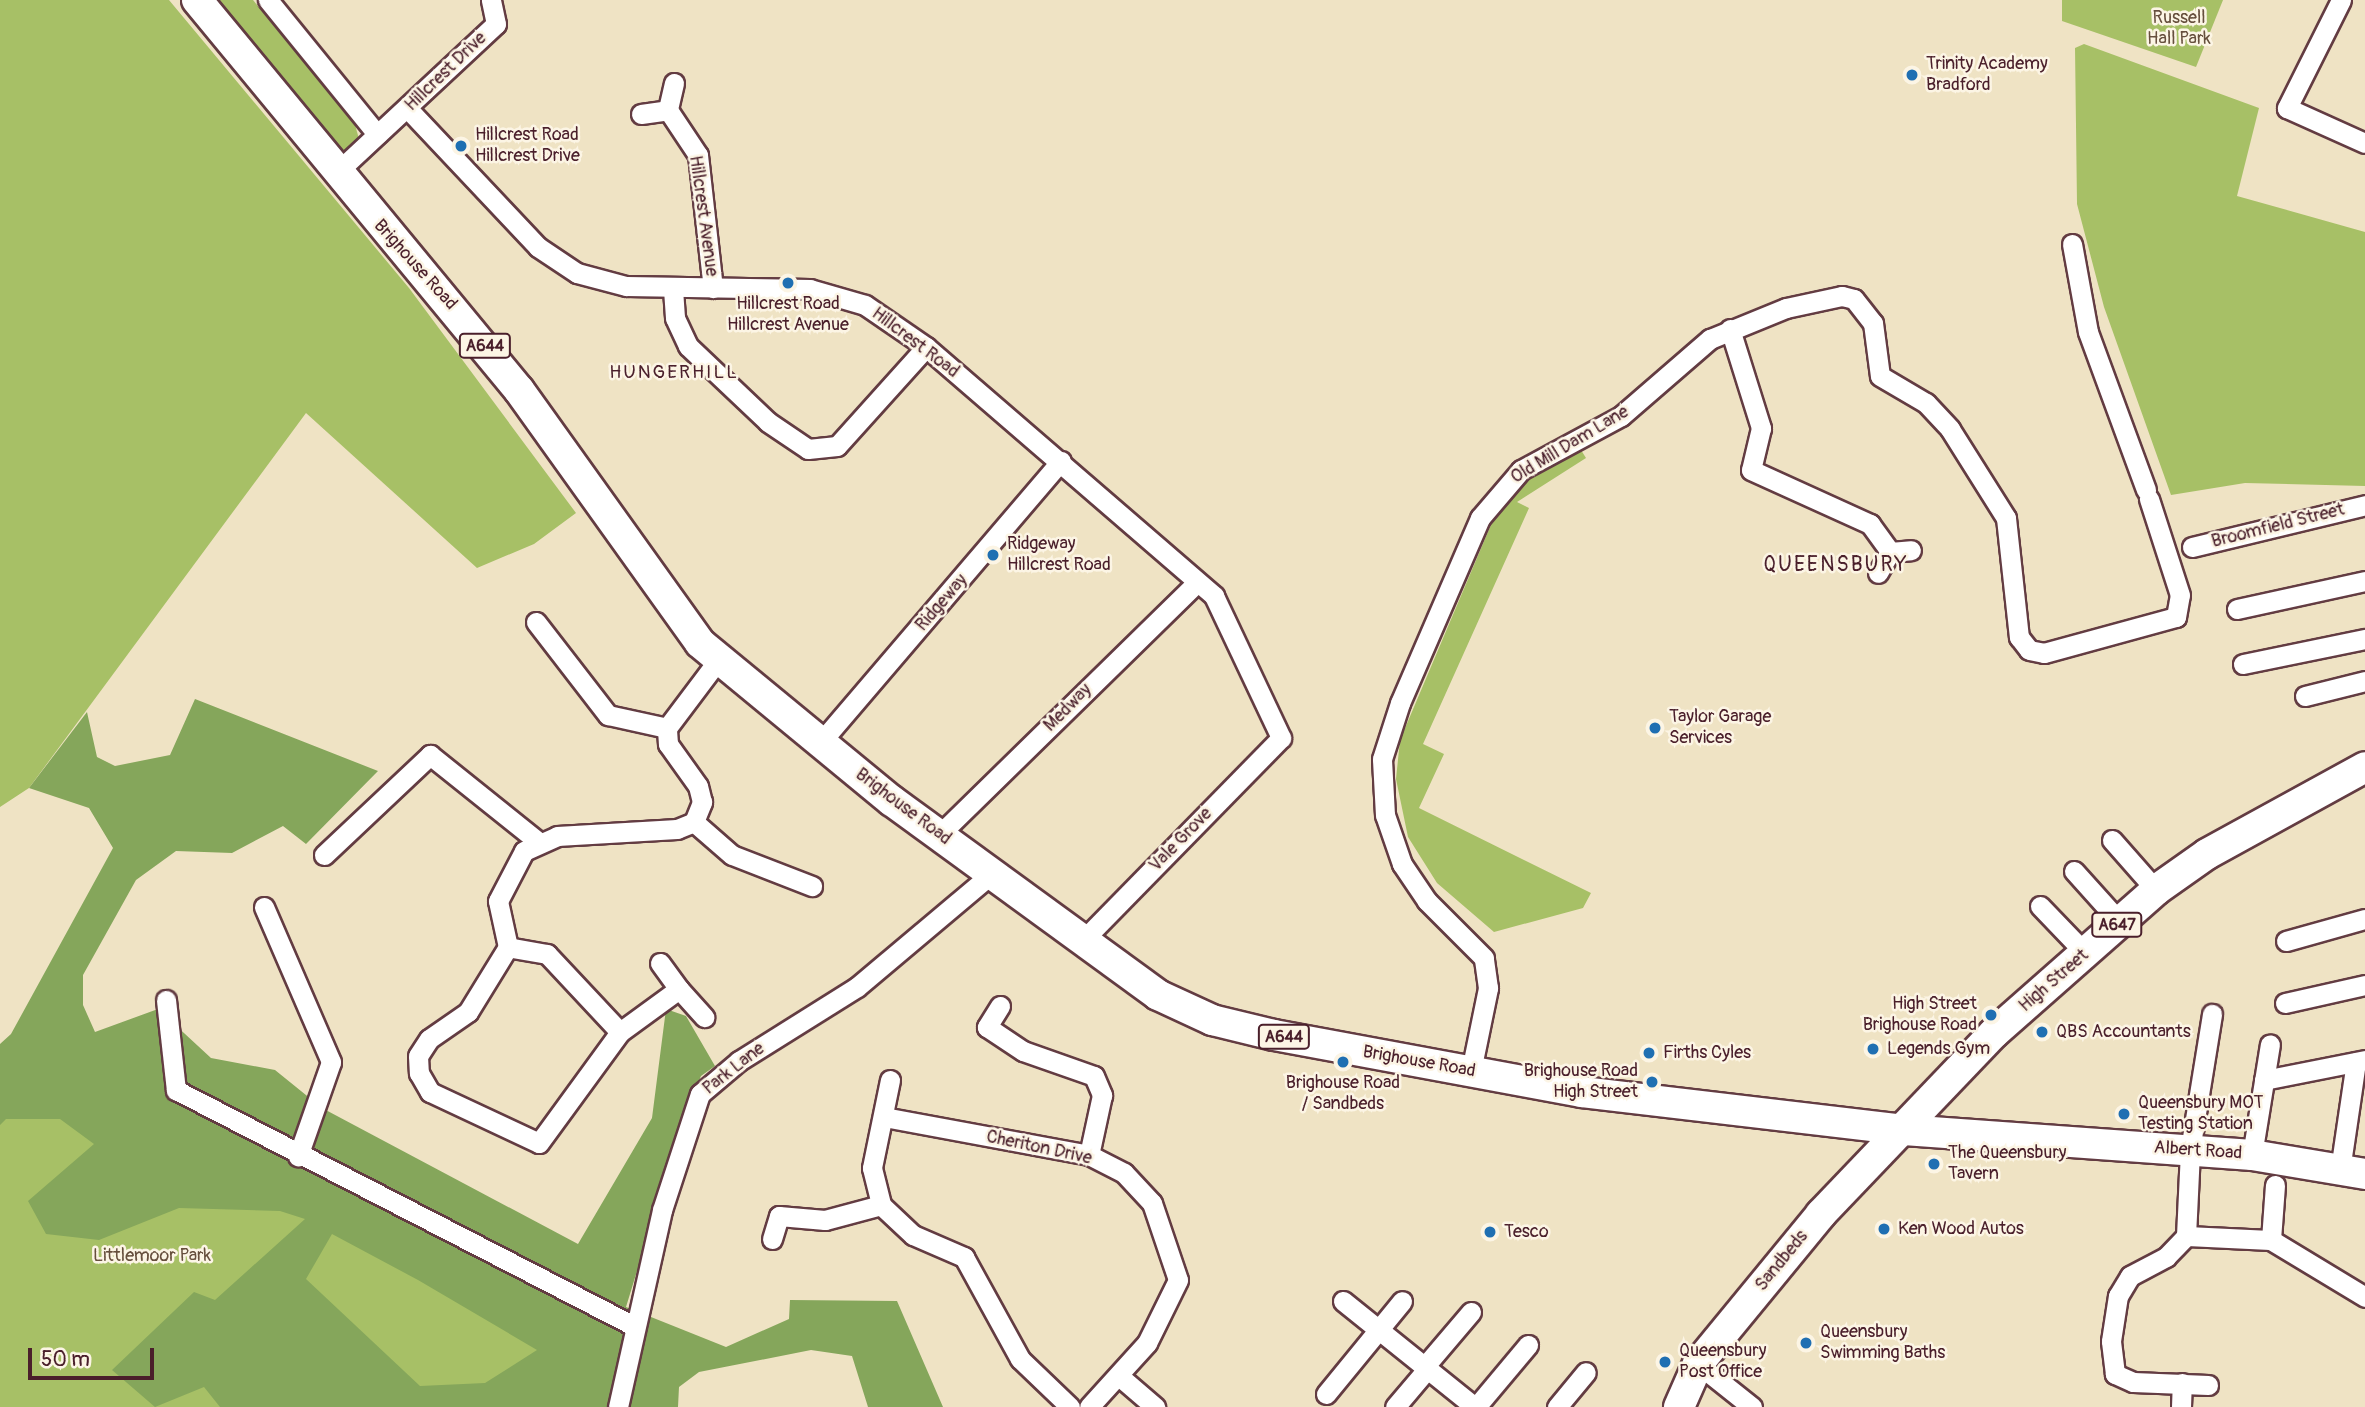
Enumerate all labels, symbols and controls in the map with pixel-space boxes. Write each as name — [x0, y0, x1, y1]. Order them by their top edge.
park label: Russell Hall Park — [2147, 8, 2211, 50]
street label: Hillcrest Drive — [401, 28, 491, 116]
place label: Trinity Academy Bradford — [1926, 54, 2048, 96]
marker: Trinity Academy Bradford — [1904, 67, 1920, 83]
place label: Hillcrest Road Hillcrest Drive — [475, 125, 580, 168]
marker: Hillcrest Road Hillcrest Drive — [453, 138, 469, 154]
street label: Hillcrest Avenue — [684, 154, 722, 278]
street label: Brighouse Road — [369, 215, 461, 315]
marker: Hillcrest Road Hillcrest Avenue — [780, 275, 796, 291]
place label: Hillcrest Road Hillcrest Avenue — [727, 294, 849, 336]
street label: Hillcrest Road — [867, 303, 963, 383]
road number: A644 — [459, 334, 511, 358]
district label: HUNGERHILL — [610, 362, 738, 384]
street label: Old Mill Dam Lane — [1507, 401, 1633, 489]
street label: Broomfield Street — [2209, 499, 2347, 553]
place label: Ridgeway Hillcrest Road — [1007, 534, 1111, 576]
marker: Ridgeway Hillcrest Road — [985, 547, 1001, 563]
district label: QUEENSBURY — [1764, 552, 1908, 578]
street label: Ridgeway — [911, 570, 973, 636]
street label: Medway — [1040, 680, 1096, 736]
place label: Taylor Garage Services — [1669, 707, 1771, 750]
marker: Taylor Garage Services — [1647, 720, 1663, 736]
street label: Brighouse Road — [851, 764, 955, 850]
street label: Vale Grove — [1145, 803, 1217, 877]
road number: A647 — [2091, 912, 2143, 937]
street label: High Street — [2015, 945, 2093, 1017]
place label: High Street Brighouse Road — [1863, 994, 1977, 1036]
marker: High Street Brighouse Road — [1983, 1007, 1999, 1023]
place label: QBS Accountants — [2056, 1021, 2191, 1043]
road number: A644 — [1258, 1024, 1310, 1050]
marker: QBS Accountants — [2034, 1024, 2050, 1040]
street label: Park Lane — [699, 1038, 769, 1100]
place label: Legends Gym — [1887, 1038, 1990, 1060]
street label: Brighouse Road — [1361, 1041, 1477, 1083]
marker: Legends Gym — [1865, 1041, 1881, 1057]
place label: Firths Cyles — [1663, 1042, 1751, 1064]
marker: Firths Cyles — [1641, 1045, 1657, 1061]
marker: Brighouse Road / Sandbeds — [1335, 1054, 1351, 1070]
place label: Brighouse Road High Street — [1524, 1061, 1638, 1104]
place label: Brighouse Road / Sandbeds — [1286, 1073, 1400, 1116]
marker: Brighouse Road High Street — [1644, 1074, 1660, 1090]
place label: Queensbury MOT Testing Station — [2138, 1093, 2264, 1136]
marker: Queensbury MOT Testing Station — [2116, 1106, 2132, 1122]
street label: Cheriton Drive — [984, 1126, 1094, 1170]
street label: Albert Road — [2153, 1137, 2243, 1165]
place label: The Queensbury Tavern — [1948, 1143, 2067, 1186]
marker: The Queensbury Tavern — [1926, 1156, 1942, 1172]
place label: Ken Wood Autos — [1898, 1218, 2024, 1240]
place label: Tesco — [1504, 1221, 1549, 1243]
marker: Ken Wood Autos — [1876, 1221, 1892, 1237]
marker: Tesco — [1482, 1224, 1498, 1240]
street label: Sandbeds — [1751, 1226, 1813, 1296]
park label: Littlemoor Park — [93, 1245, 211, 1267]
place label: Queensbury Swimming Baths — [1820, 1322, 1945, 1364]
scale bar — [32, 1334, 158, 1378]
marker: Queensbury Swimming Baths — [1798, 1335, 1814, 1351]
place label: Queensbury Post Office — [1679, 1341, 1766, 1384]
text: 50 m — [41, 1346, 90, 1373]
marker: Queensbury Post Office — [1657, 1354, 1673, 1370]

